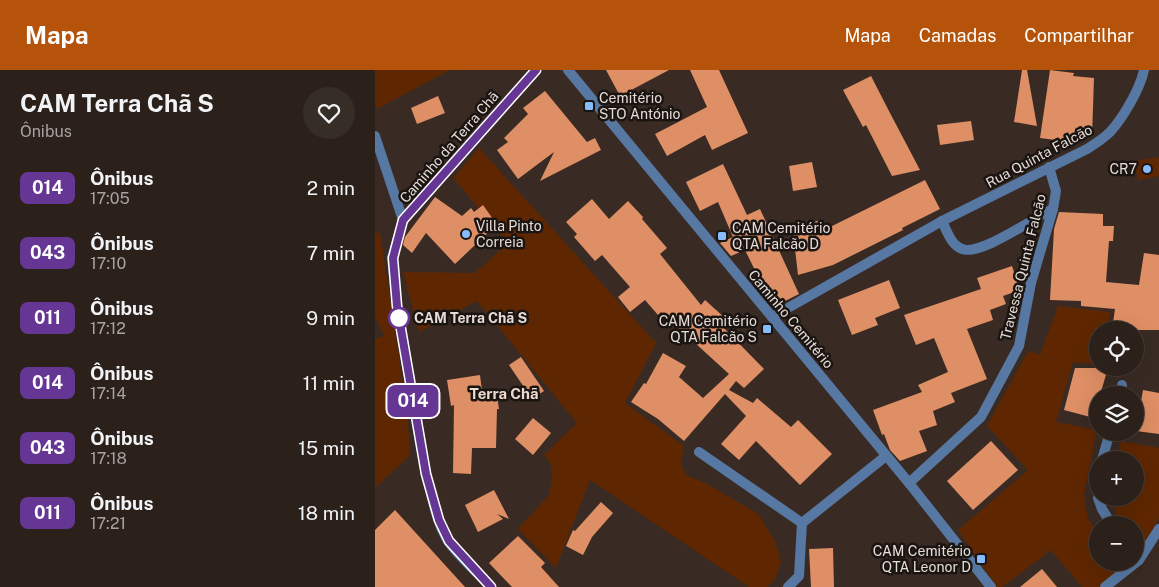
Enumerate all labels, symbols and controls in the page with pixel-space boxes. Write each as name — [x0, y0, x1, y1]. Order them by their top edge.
text: Mapa — [25, 21, 89, 49]
text: Mapa — [844, 25, 891, 46]
text: Camadas — [919, 25, 996, 46]
text: Compartilhar — [1024, 25, 1134, 46]
button: heart — [303, 87, 355, 139]
street label: Caminho da Terra Chã — [396, 88, 502, 206]
text: CAM Terra Chã S — [20, 89, 214, 117]
place label: Cemitério STO António — [599, 90, 680, 122]
marker: Cemitério STO António — [583, 100, 595, 112]
street label: Rua Quinta Falcão — [983, 121, 1095, 191]
text: Ônibus — [20, 122, 72, 141]
place label: CR7 — [1109, 161, 1137, 177]
marker: CR7 — [1141, 163, 1153, 175]
text: Ônibus — [90, 167, 153, 189]
text: 014 — [32, 177, 63, 198]
text: 2 min — [307, 177, 355, 199]
text: 17:05 — [90, 189, 130, 208]
street label: Travessa Quinta Falcão — [997, 192, 1049, 342]
place label: Villa Pinto Correia — [476, 218, 542, 250]
place label: CAM Cemitério QTA Falcão D — [732, 220, 830, 252]
marker: Villa Pinto Correia — [460, 228, 472, 240]
marker: CAM Cemitério QTA Falcão D — [716, 230, 728, 242]
text: Ônibus — [90, 232, 154, 254]
text: 043 — [30, 242, 65, 263]
text: 7 min — [307, 242, 355, 264]
text: 17:10 — [90, 254, 126, 273]
street label: Caminho Cemitério — [745, 267, 837, 372]
text: Ônibus — [90, 297, 153, 319]
text: 011 — [34, 307, 61, 328]
text: 9 min — [306, 307, 355, 329]
marker: CAM Terra Chã S — [388, 307, 410, 329]
place label: CAM Terra Chã S — [414, 310, 527, 326]
place label: CAM Cemitério QTA Falcão S — [659, 313, 757, 345]
text: 17:12 — [90, 319, 126, 338]
map controls — [1089, 321, 1144, 571]
button: locate — [1089, 321, 1144, 376]
marker: CAM Cemitério QTA Falcão S — [761, 323, 773, 335]
text: Ônibus — [90, 362, 153, 384]
text: 014 — [32, 372, 63, 393]
text: 11 min — [303, 372, 355, 394]
text: 17:14 — [90, 384, 126, 403]
line badge: 014 — [384, 385, 442, 417]
district label: Terra Chã — [470, 385, 538, 402]
button: layers — [1089, 386, 1144, 441]
text: 014 — [397, 390, 429, 411]
text: Ônibus — [90, 427, 154, 449]
text: 043 — [30, 437, 65, 458]
text: 15 min — [298, 437, 355, 459]
text: 17:18 — [90, 449, 127, 468]
button: + — [1089, 451, 1144, 506]
text: Ônibus — [90, 492, 153, 514]
text: 011 — [34, 502, 61, 523]
text: 18 min — [298, 502, 355, 524]
text: 17:21 — [90, 514, 126, 533]
button: − — [1089, 516, 1144, 571]
place label: CAM Cemitério QTA Leonor D — [873, 543, 971, 575]
marker: CAM Cemitério QTA Leonor D — [975, 553, 987, 565]

